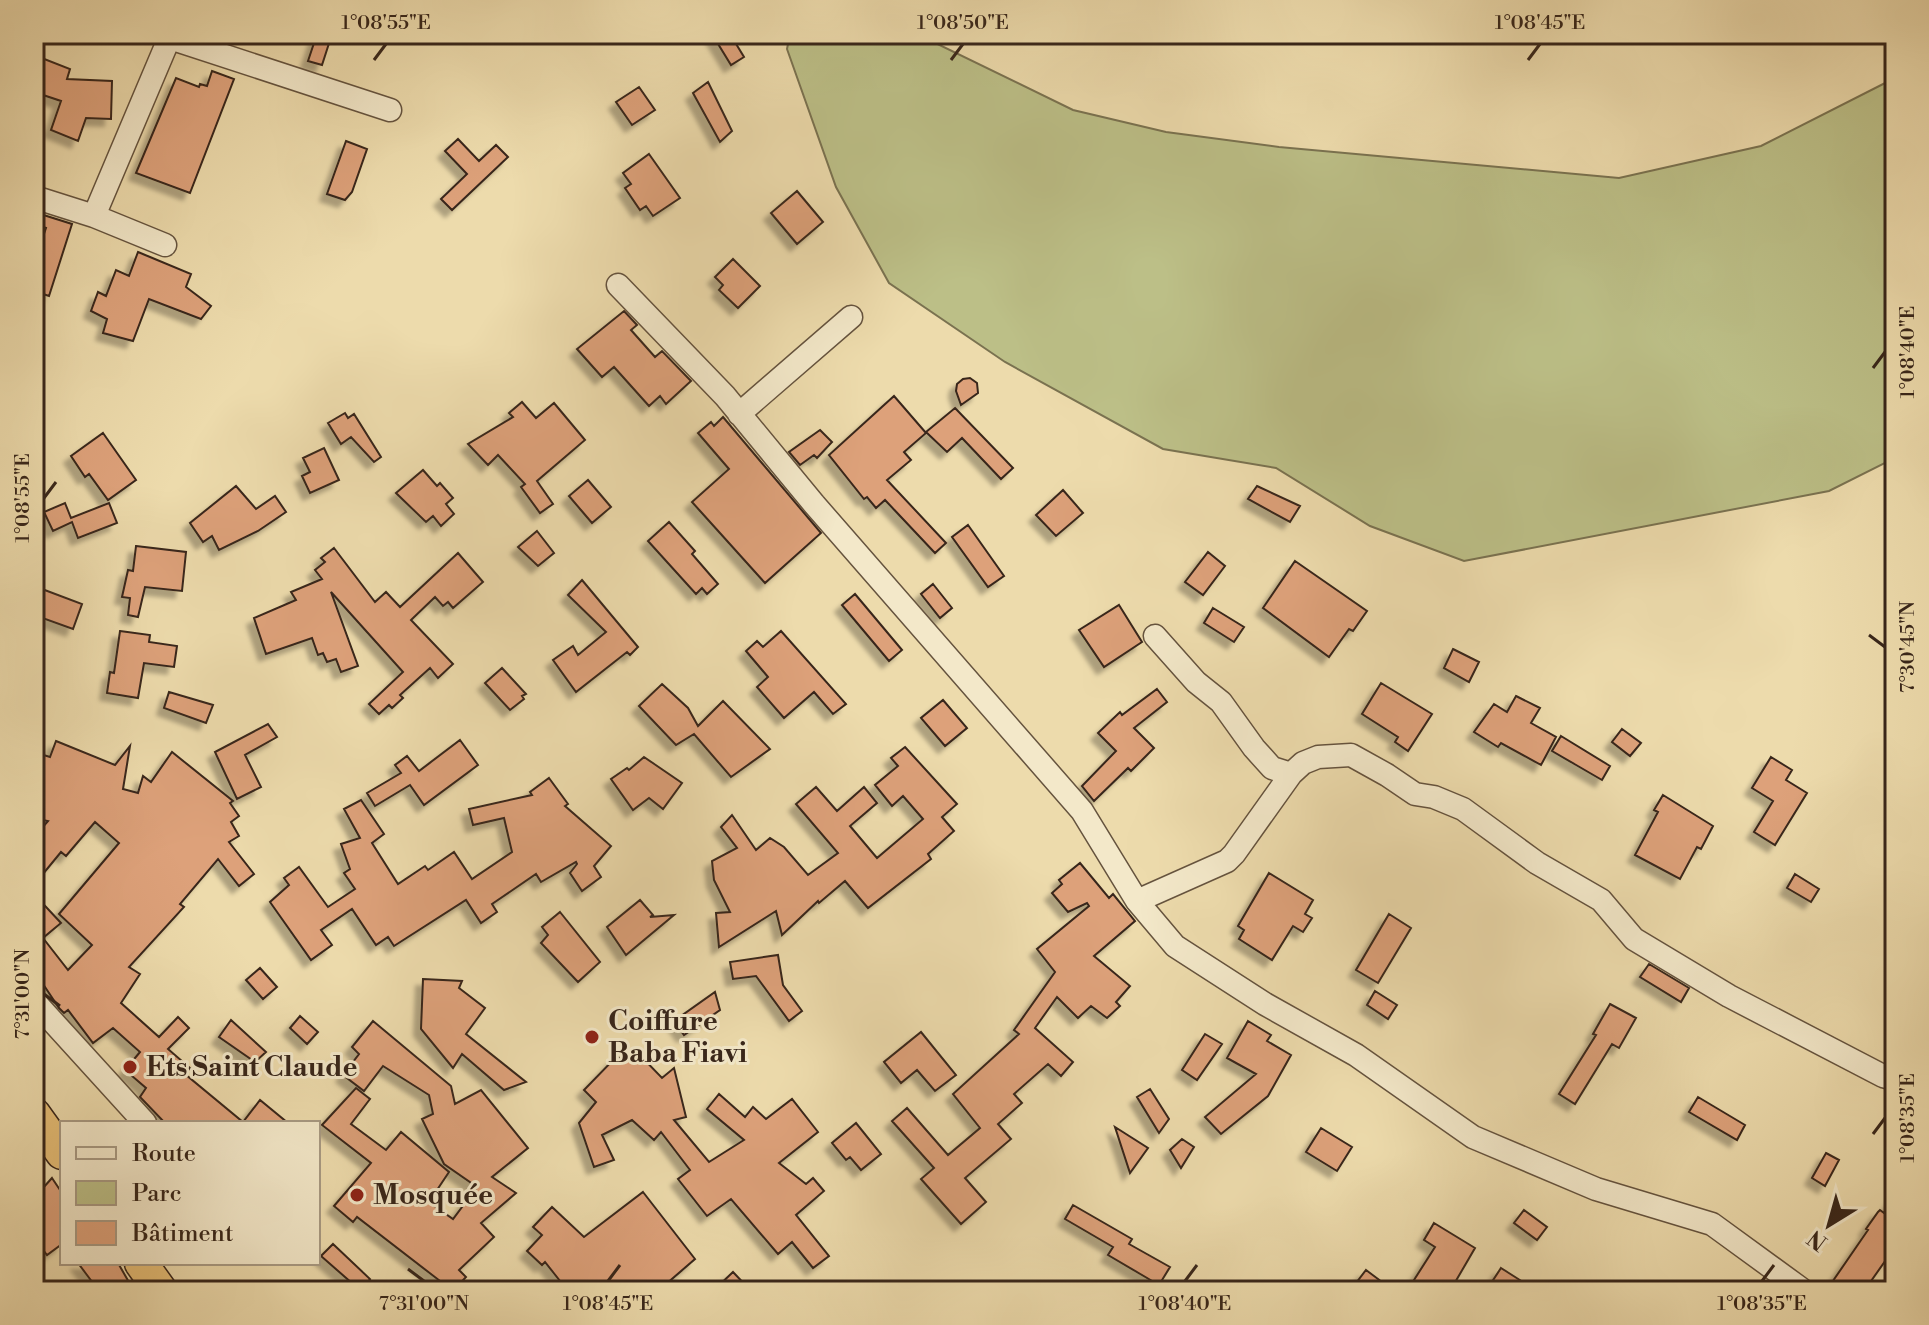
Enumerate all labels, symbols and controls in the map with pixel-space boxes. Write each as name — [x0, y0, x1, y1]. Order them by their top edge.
text: 1°08'55"E — [341, 11, 431, 36]
text: 1°08'50"E — [917, 11, 1009, 36]
text: 1°08'45"E — [1495, 11, 1585, 36]
text: 1°08'40"E — [1896, 306, 1921, 398]
text: 1°08'55"E — [11, 453, 36, 543]
text: 7°30'45"N — [1896, 601, 1921, 693]
text: 7°31'00"N — [11, 949, 36, 1039]
place label: Coiffure Baba Fiavi — [608, 1004, 747, 1071]
marker: Coiffure Baba Fiavi — [583, 1028, 601, 1046]
place label: Ets Saint Claude — [146, 1050, 358, 1085]
marker: Ets Saint Claude — [121, 1058, 139, 1076]
text: 1°08'35"E — [1896, 1073, 1921, 1163]
legend — [60, 1121, 320, 1265]
text: Route — [132, 1139, 196, 1169]
place label: Mosquée — [373, 1178, 493, 1213]
text: Parc — [132, 1179, 182, 1209]
north arrow — [1789, 1185, 1869, 1265]
marker: Mosquée — [348, 1186, 366, 1204]
text: Bâtiment — [131, 1219, 234, 1249]
text: N — [1802, 1223, 1833, 1256]
text: 7°31'00"N — [379, 1292, 469, 1317]
text: 1°08'45"E — [563, 1292, 653, 1317]
text: 1°08'40"E — [1139, 1292, 1231, 1317]
text: 1°08'35"E — [1717, 1292, 1807, 1317]

